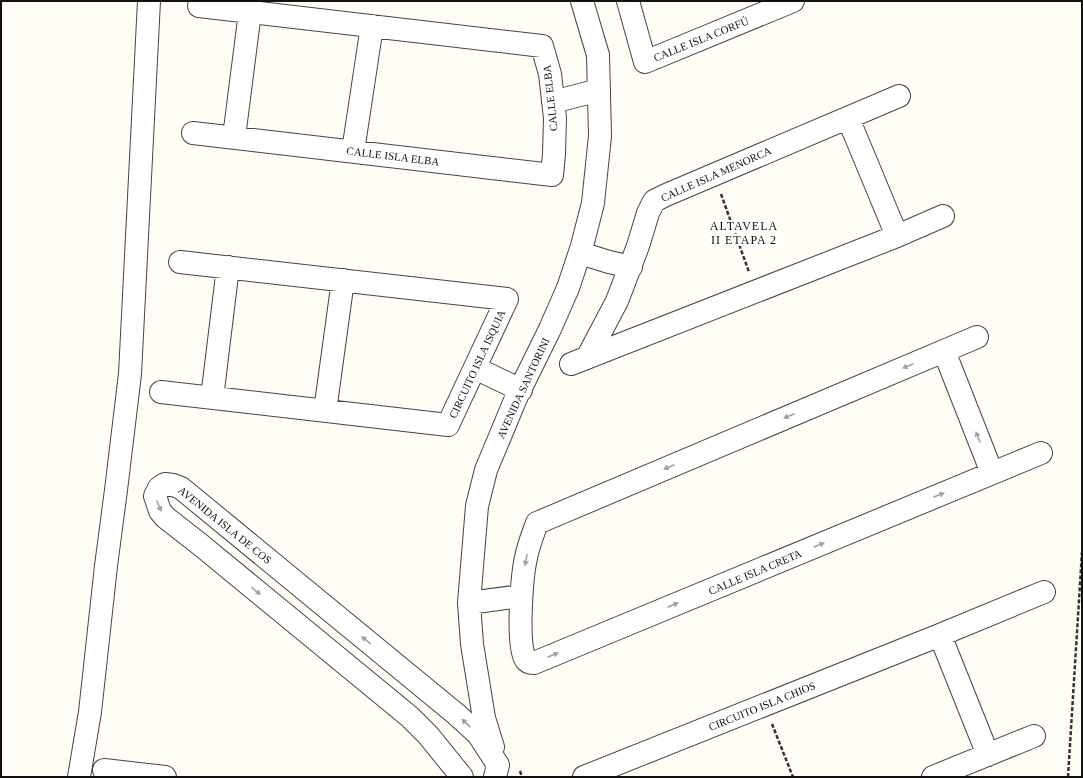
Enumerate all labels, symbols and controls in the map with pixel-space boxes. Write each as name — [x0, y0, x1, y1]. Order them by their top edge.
street label: CALLE ISLA CORFÚ — [652, 14, 750, 64]
street label: CALLE ELBA — [541, 64, 559, 132]
street label: CALLE ISLA ELBA — [346, 144, 440, 168]
street label: CALLE ISLA MENORCA — [659, 144, 773, 204]
district label: ALTAVELA II ETAPA 2 — [710, 219, 778, 247]
street label: CIRCUITO ISLA ISQUIA — [447, 308, 507, 420]
street label: AVENIDA SANTORINI — [494, 335, 552, 440]
one-way arrow — [903, 363, 914, 369]
one-way arrow — [782, 414, 794, 420]
one-way arrow — [975, 431, 981, 442]
one-way arrow — [662, 464, 674, 470]
street label: AVENIDA ISLA DE COS — [176, 484, 274, 566]
one-way arrow — [934, 492, 945, 498]
one-way arrow — [156, 501, 162, 513]
one-way arrow — [814, 541, 826, 547]
street label: CALLE ISLA CRETA — [707, 547, 803, 597]
one-way arrow — [523, 554, 529, 566]
one-way arrow — [251, 586, 262, 595]
one-way arrow — [668, 602, 680, 608]
one-way arrow — [361, 636, 372, 645]
one-way arrow — [548, 652, 560, 658]
street label: CIRCUITO ISLA CHIOS — [707, 679, 817, 733]
one-way arrow — [462, 719, 471, 728]

